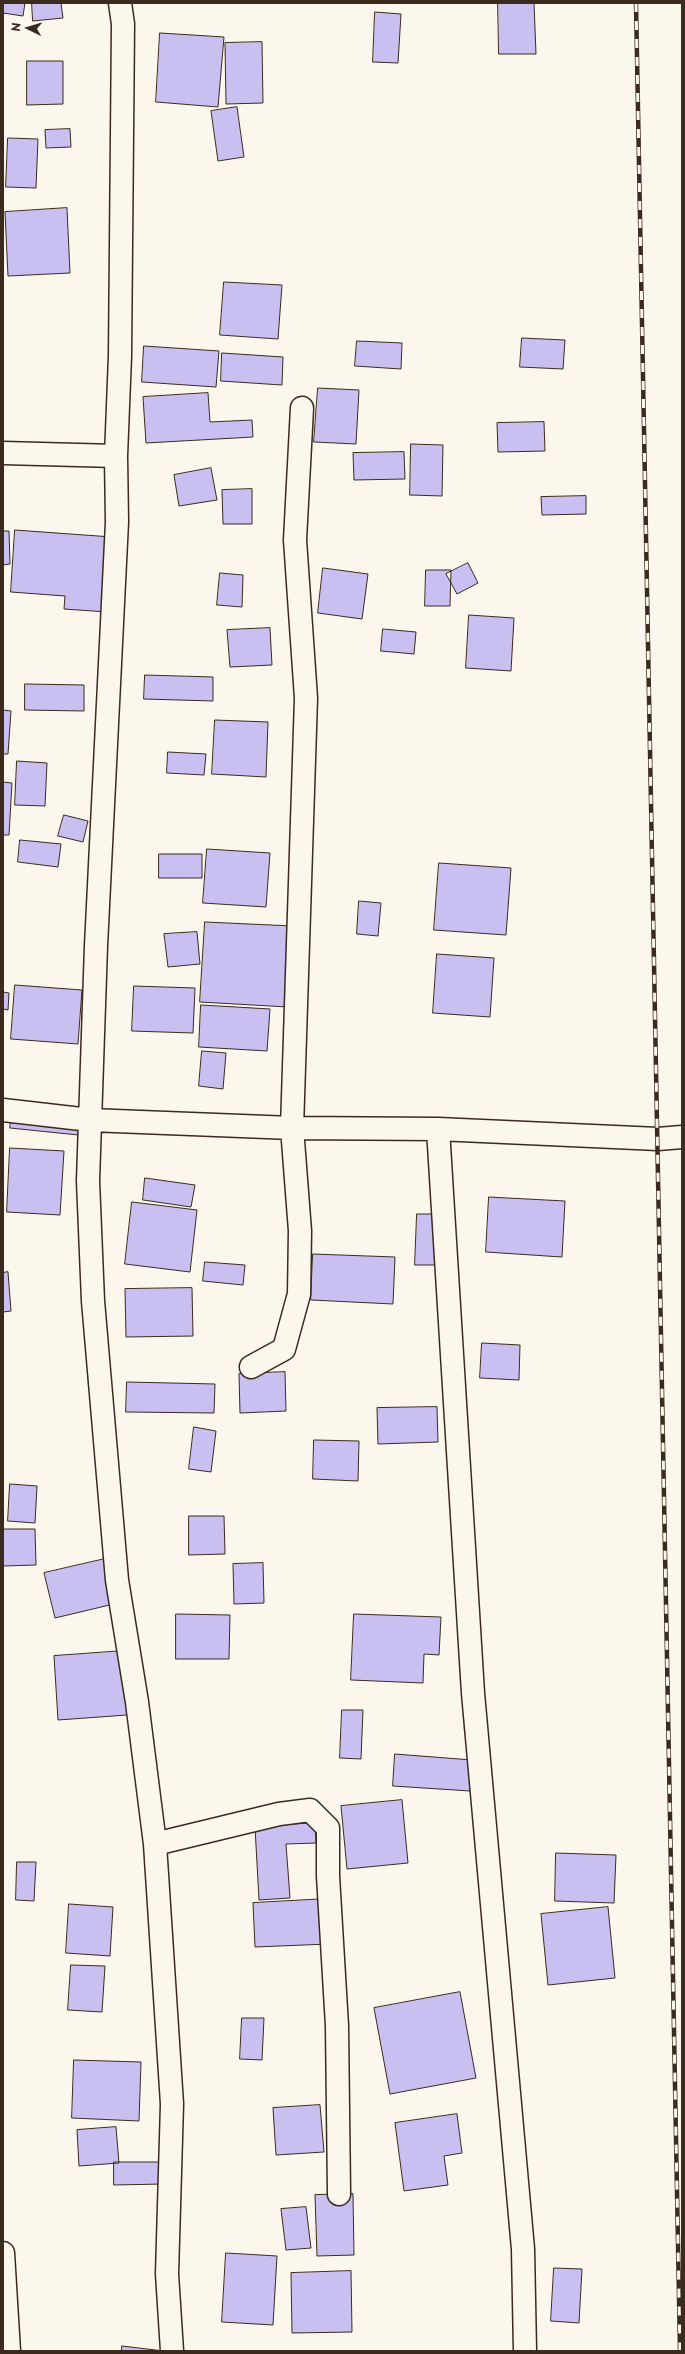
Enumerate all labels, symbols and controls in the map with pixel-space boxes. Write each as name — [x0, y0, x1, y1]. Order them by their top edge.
north arrow — [8, 8, 48, 48]
text: N — [7, 22, 24, 32]

